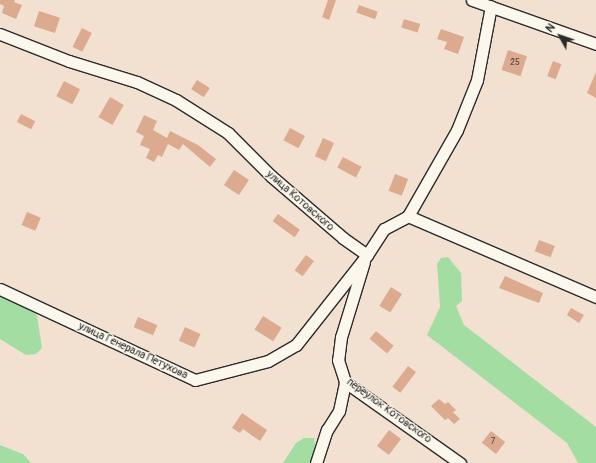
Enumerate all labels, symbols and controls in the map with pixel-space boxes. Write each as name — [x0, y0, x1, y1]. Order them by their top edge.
north arrow — [540, 16, 580, 56]
text: N — [543, 21, 558, 35]
house number: 25 — [510, 58, 520, 68]
street label: улица Котовского — [263, 168, 337, 234]
street label: улица Генерала Петухова — [76, 320, 190, 382]
street label: переулок Котовского — [344, 376, 434, 446]
house number: 7 — [491, 437, 495, 447]

